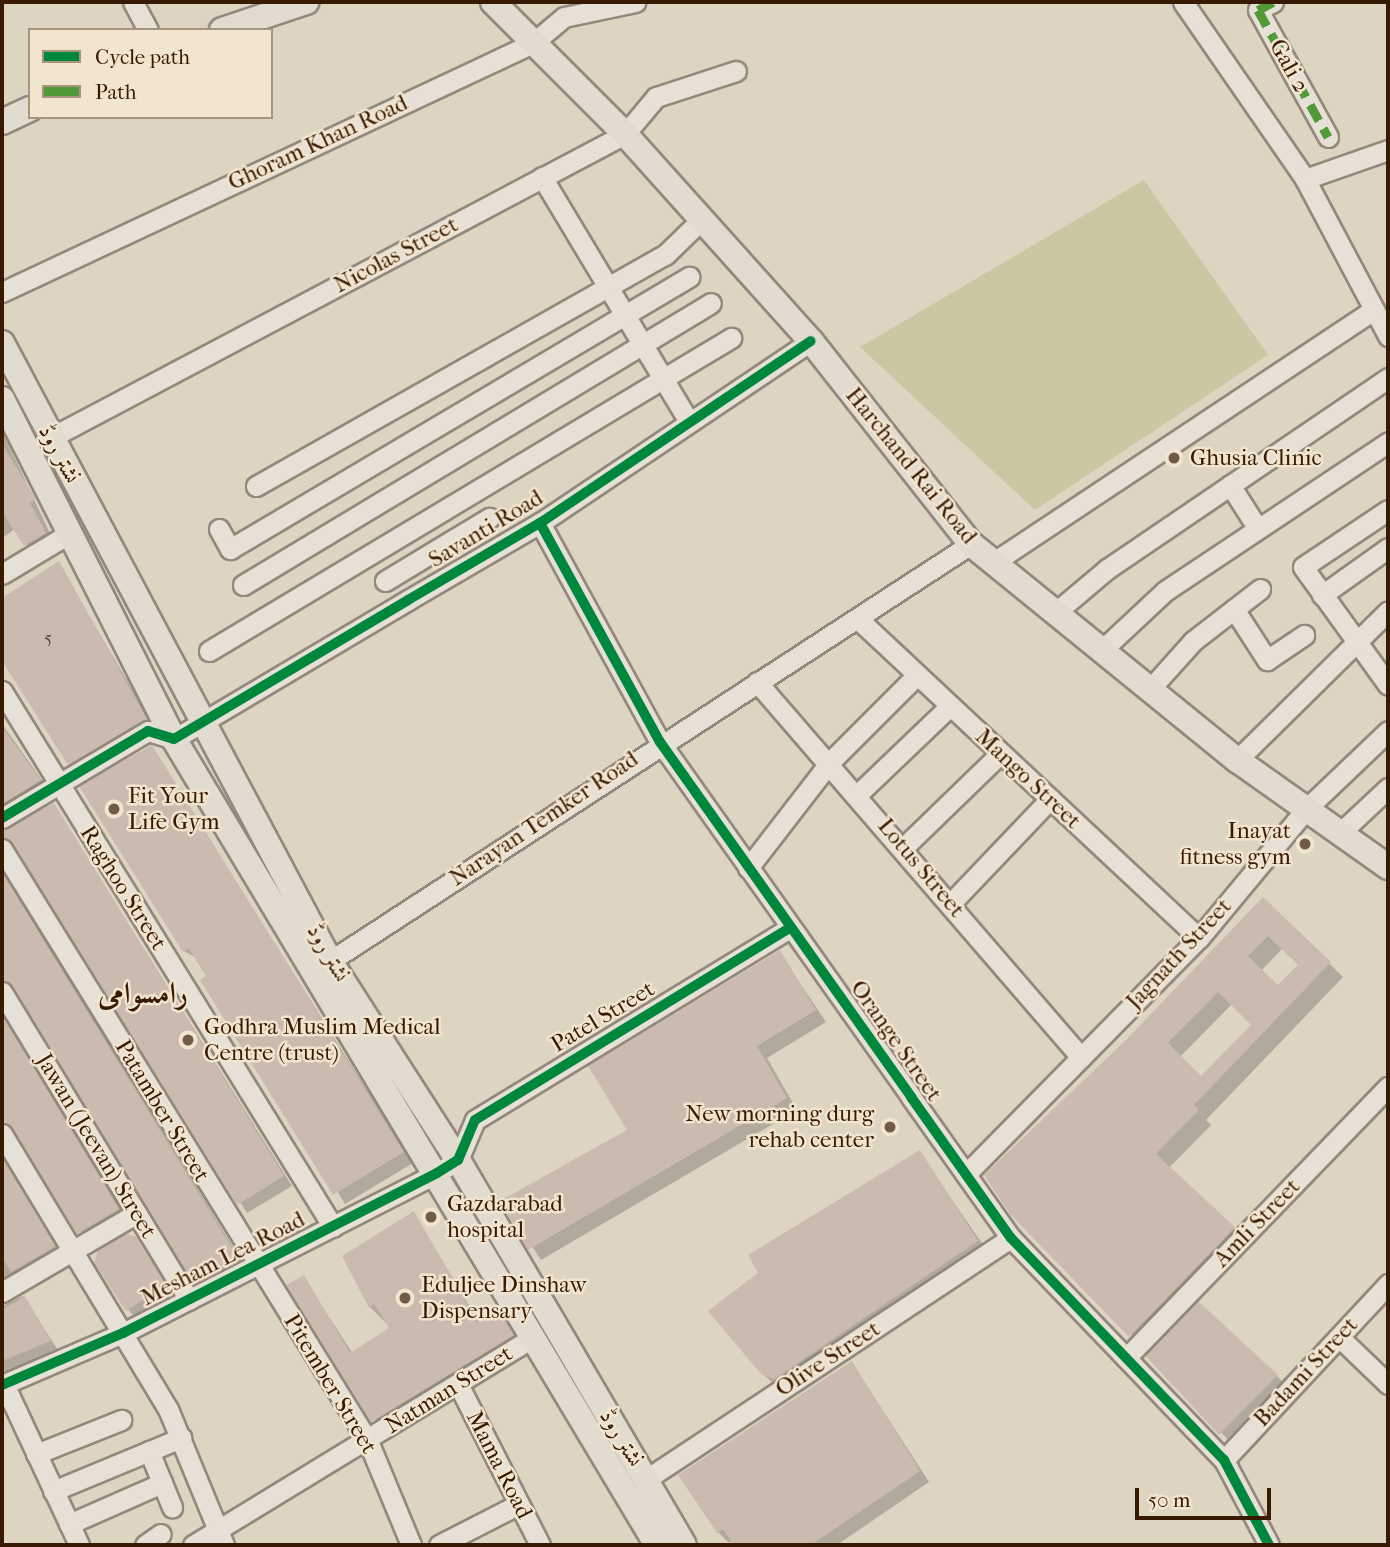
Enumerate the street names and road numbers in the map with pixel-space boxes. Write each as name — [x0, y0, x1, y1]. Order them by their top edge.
street label: Gali 2 — [1263, 34, 1315, 98]
street label: Ghoram Khan Road — [224, 89, 412, 197]
street label: Nicolas Street — [329, 211, 463, 299]
street label: Harchand Rai Road — [839, 382, 983, 550]
street label: نشتر روڈ — [32, 420, 86, 488]
street label: Savanti Road — [424, 484, 548, 574]
street label: Mango Street — [969, 723, 1087, 835]
street label: Narayan Temker Road — [445, 746, 643, 892]
street label: Lotus Street — [872, 813, 970, 923]
street label: Raghoo Street — [74, 821, 172, 955]
street label: Jagnath Street — [1121, 893, 1237, 1015]
street label: نشتر روڈ — [300, 919, 356, 987]
street label: Patel Street — [546, 975, 660, 1059]
street label: Orange Street — [844, 975, 948, 1107]
street label: Patamber Street — [109, 1035, 215, 1187]
street label: Jawan (Jeevan) Street — [30, 1049, 162, 1243]
street label: Amli Street — [1208, 1173, 1306, 1273]
street label: Mesham Lea Road — [136, 1206, 310, 1312]
street label: Pitember Street — [277, 1309, 383, 1459]
street label: Badami Street — [1248, 1311, 1364, 1433]
street label: Olive Street — [771, 1315, 885, 1403]
street label: Natman Street — [380, 1340, 518, 1440]
street label: نشتر روڈ — [593, 1404, 649, 1472]
street label: Mama Road — [460, 1406, 538, 1524]

